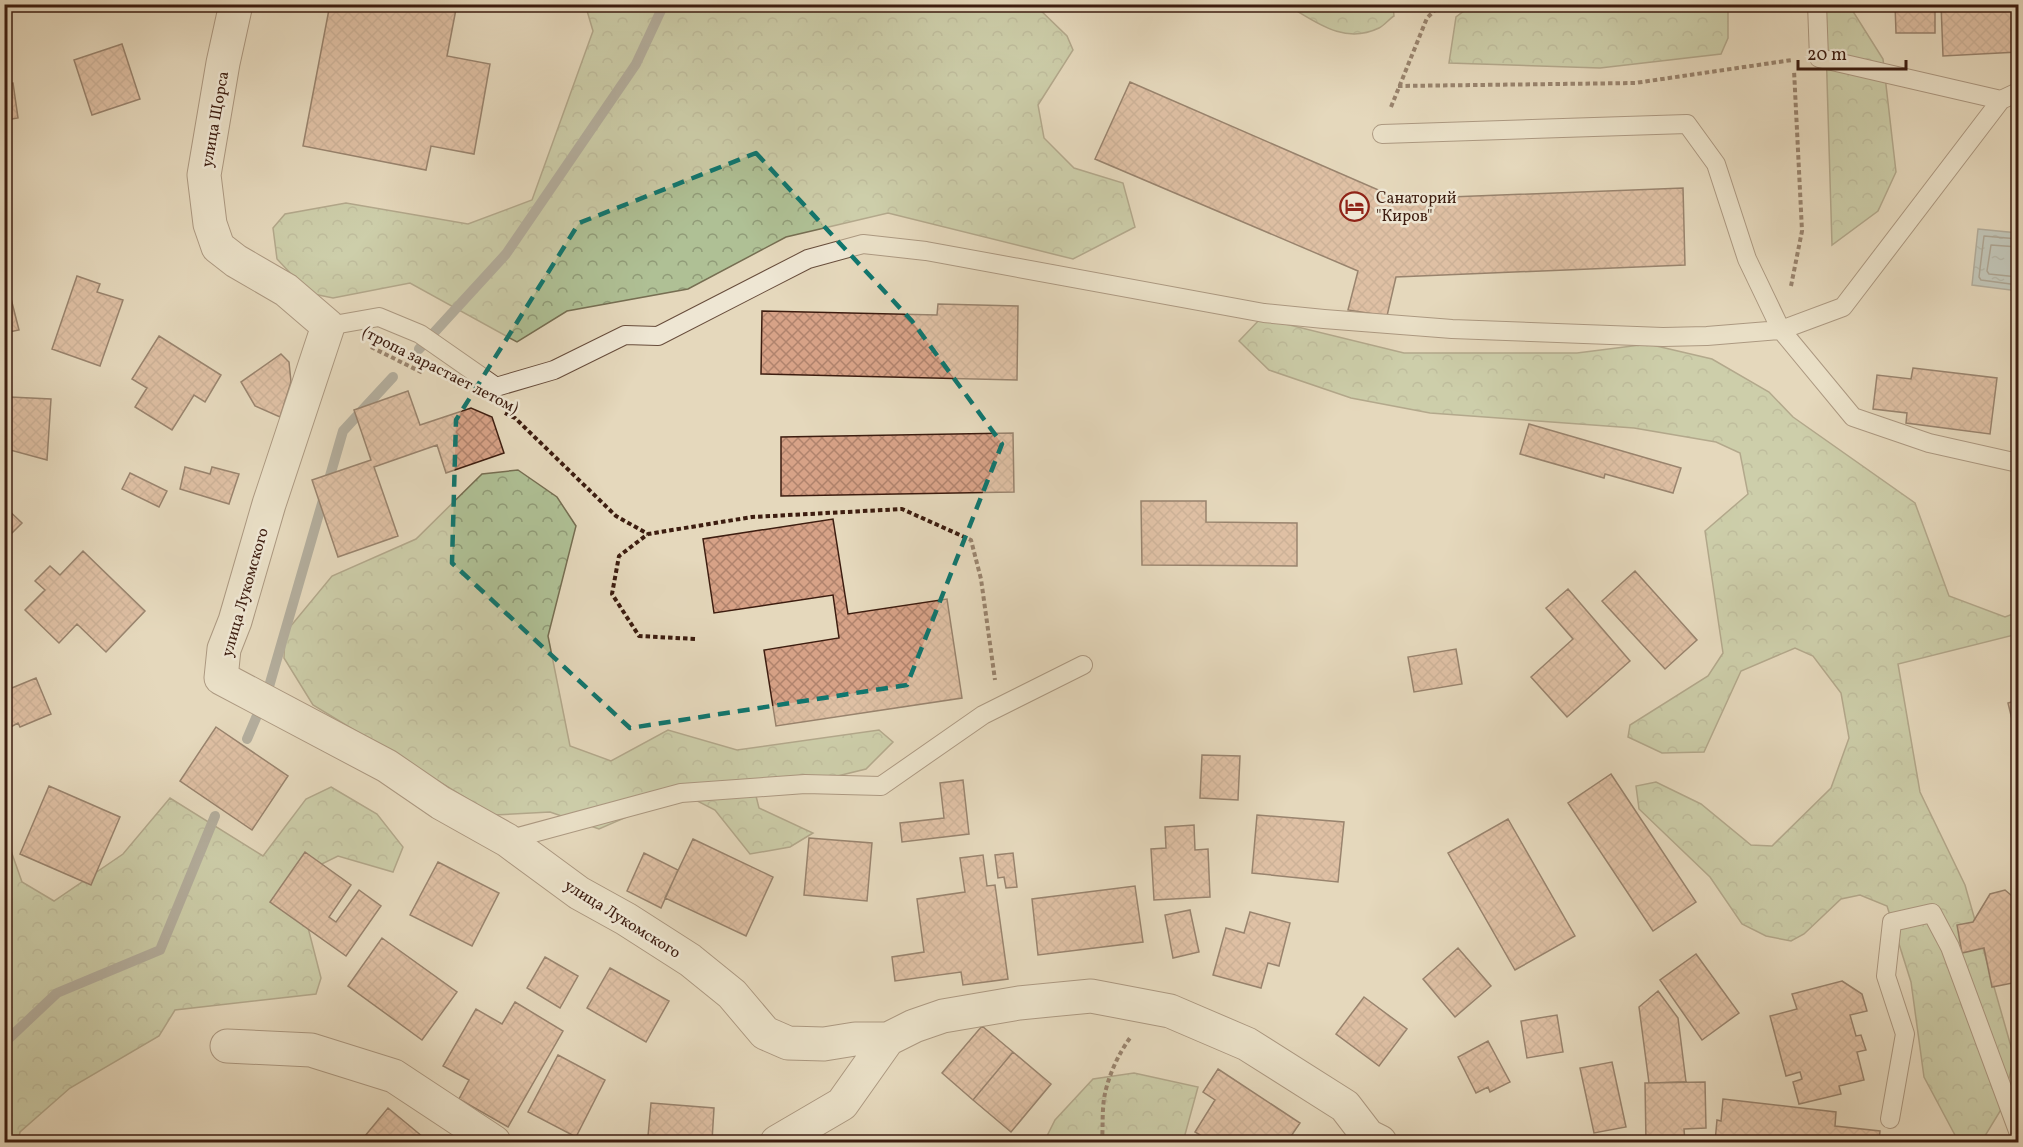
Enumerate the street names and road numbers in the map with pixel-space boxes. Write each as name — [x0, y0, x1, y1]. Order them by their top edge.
street label: улица Щорса — [197, 69, 235, 169]
street label: (тропа зарастает летом) — [358, 322, 522, 420]
street label: улица Лукомского — [217, 525, 275, 660]
street label: улица Лукомского — [559, 875, 684, 964]

